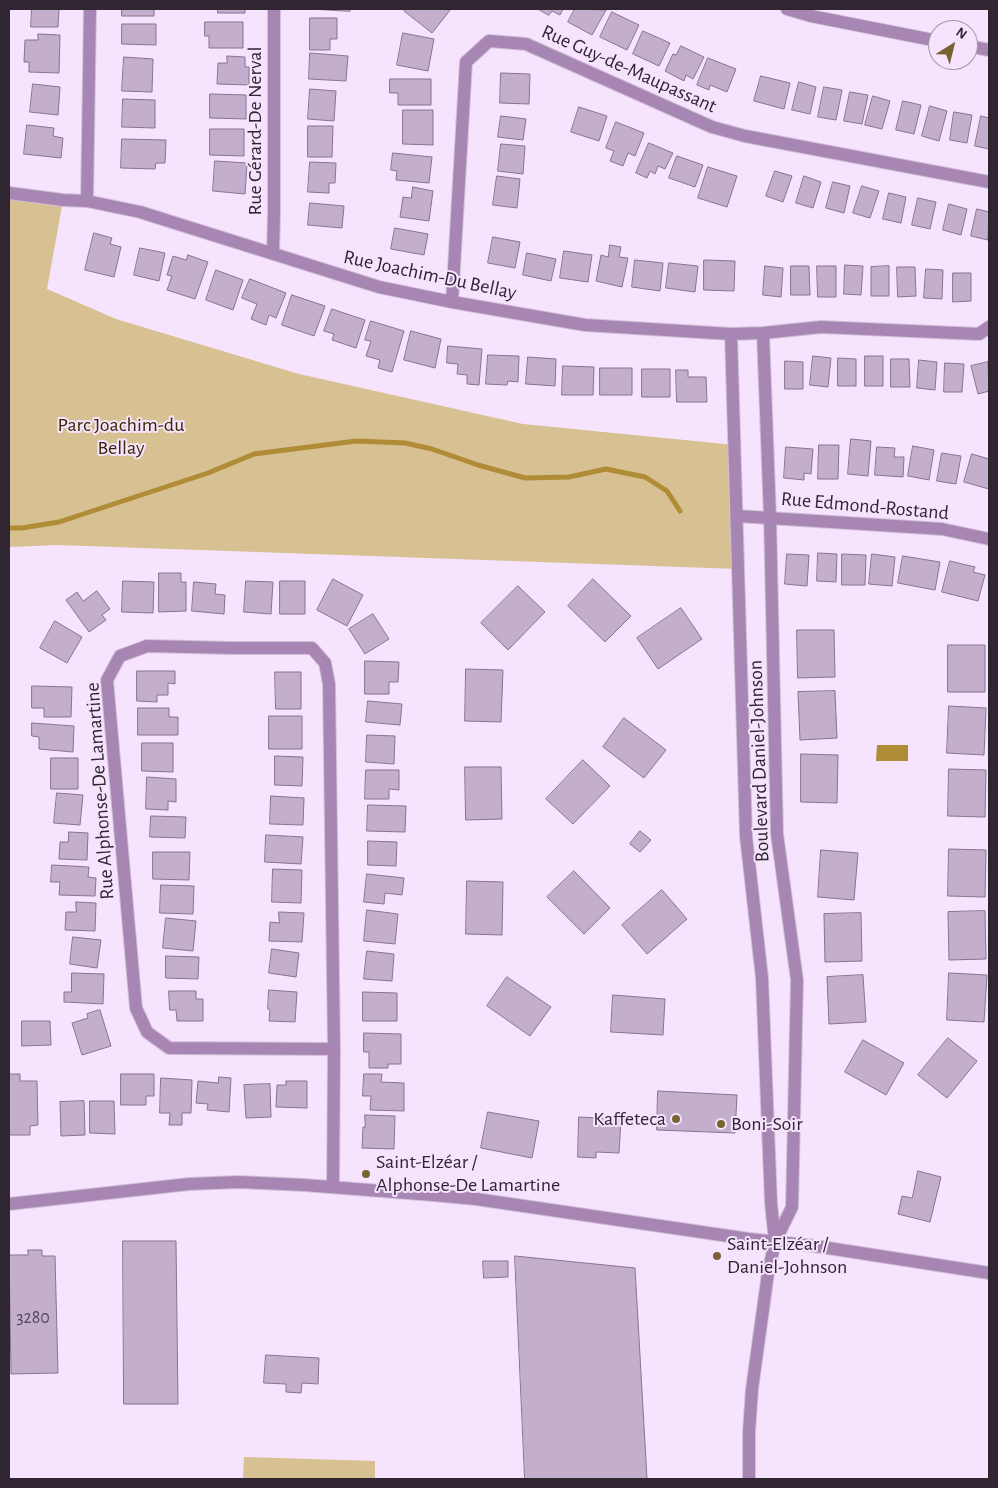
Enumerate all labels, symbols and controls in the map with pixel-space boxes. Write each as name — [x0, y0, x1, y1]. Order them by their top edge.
street label: Rue Guy-de-Maupassant — [538, 20, 720, 118]
north arrow — [928, 20, 978, 70]
text: N — [953, 25, 969, 42]
street label: Rue Gérard-De Nerval — [243, 47, 267, 215]
street label: Rue Joachim-Du Bellay — [341, 245, 519, 305]
park label: Parc Joachim-du Bellay — [58, 413, 184, 460]
street label: Rue Edmond-Rostand — [780, 487, 950, 525]
street label: Boulevard Daniel-Johnson — [743, 659, 775, 863]
street label: Rue Alphonse-De Lamartine — [80, 682, 120, 900]
place label: Kaffeteca — [593, 1107, 666, 1131]
place label: Boni-Soir — [731, 1112, 803, 1136]
marker: Kaffeteca — [670, 1113, 682, 1125]
marker: Boni-Soir — [715, 1118, 727, 1130]
place label: Saint-Elzéar / Alphonse-De Lamartine — [376, 1150, 560, 1197]
marker: Saint-Elzéar / Alphonse-De Lamartine — [360, 1168, 372, 1180]
place label: Saint-Elzéar / Daniel-Johnson — [727, 1232, 847, 1279]
marker: Saint-Elzéar / Daniel-Johnson — [711, 1250, 723, 1262]
house number: 3280 — [16, 1307, 50, 1329]

